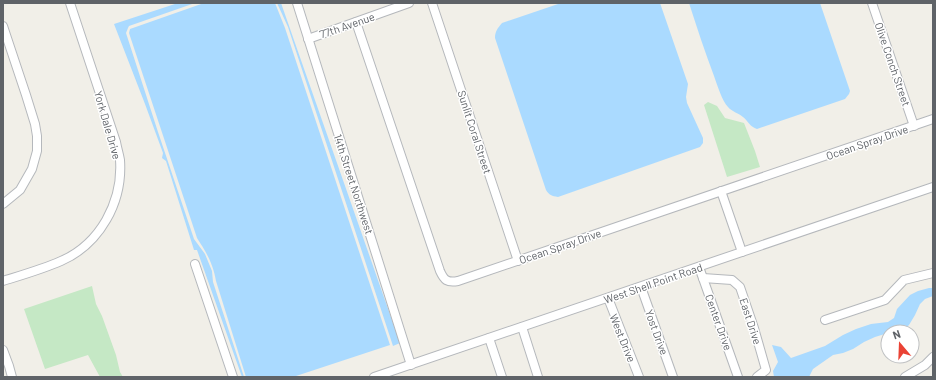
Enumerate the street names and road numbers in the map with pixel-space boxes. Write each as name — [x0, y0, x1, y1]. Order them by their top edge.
street label: 77th Avenue — [318, 9, 376, 41]
street label: Olive Conch Street — [873, 20, 913, 108]
street label: York Dale Drive — [92, 89, 124, 161]
street label: Sunlit Coral Street — [455, 89, 495, 175]
street label: Ocean Spray Drive — [824, 122, 910, 162]
street label: 14th Street Northwest — [332, 132, 376, 236]
street label: Ocean Spray Drive — [517, 226, 603, 266]
street label: West Shell Point Road — [602, 260, 704, 306]
street label: Center Drive — [703, 292, 735, 352]
street label: East Drive — [737, 296, 765, 346]
street label: Yost Drive — [643, 307, 671, 357]
street label: West Drive — [607, 312, 639, 364]

